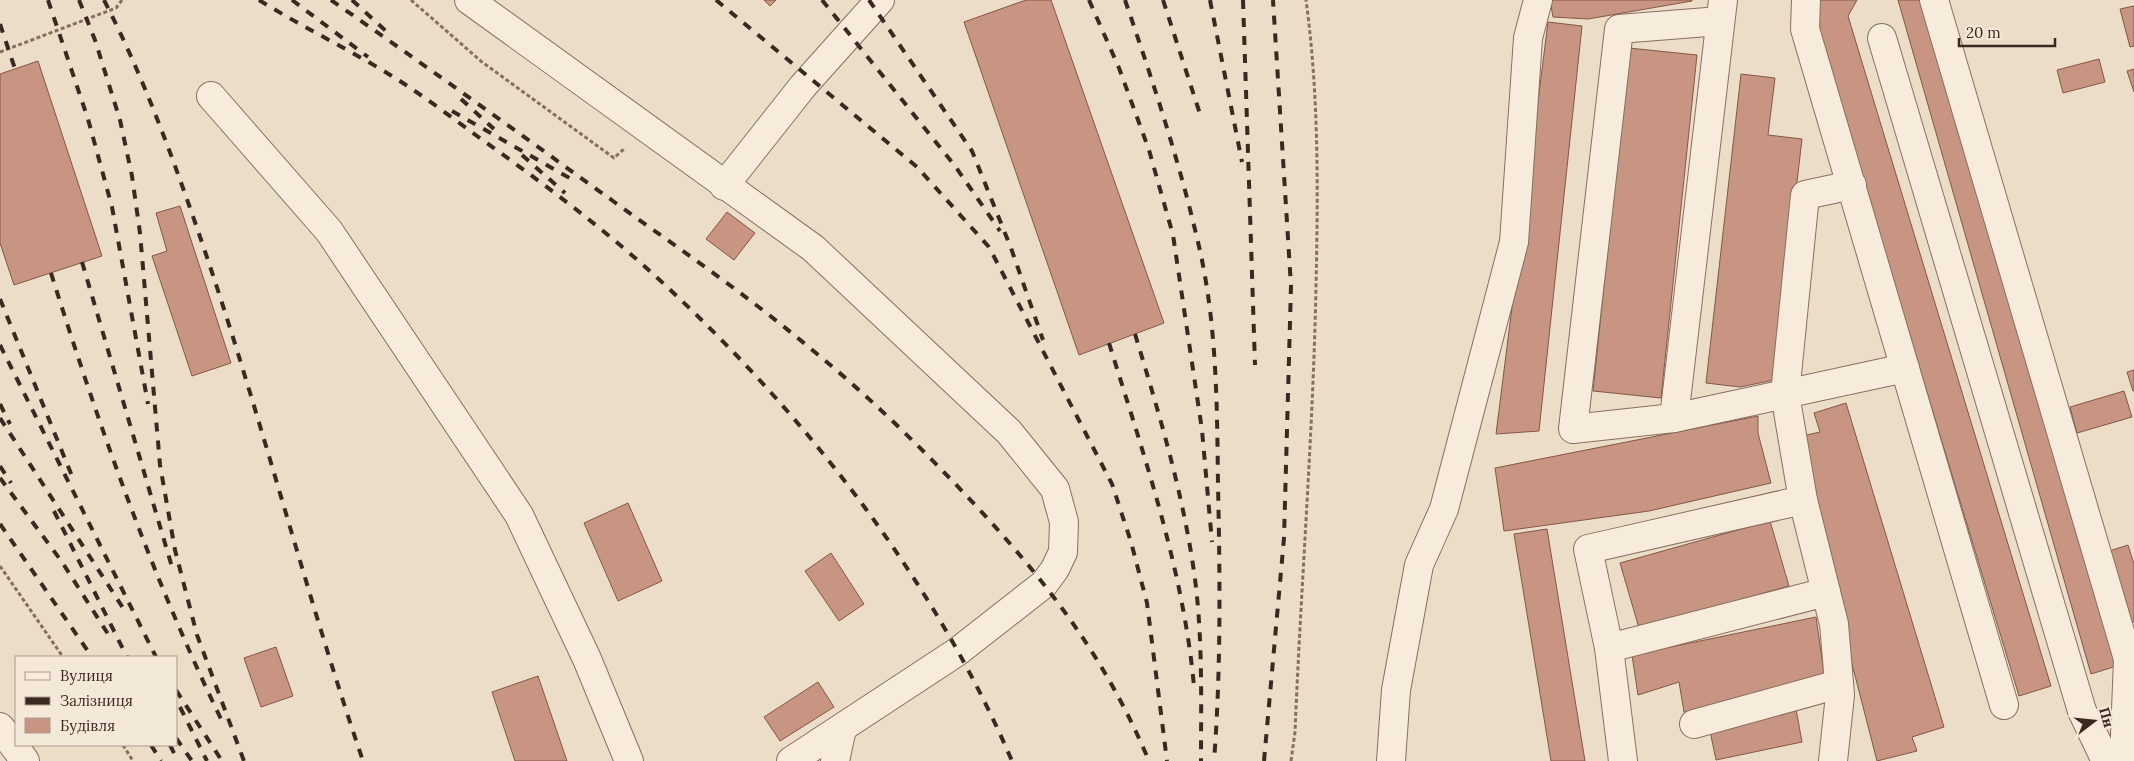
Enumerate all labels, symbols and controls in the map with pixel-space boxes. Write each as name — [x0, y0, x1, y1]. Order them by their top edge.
scale bar — [1959, 15, 2055, 47]
text: 20 m — [1966, 23, 2001, 42]
legend — [15, 656, 178, 746]
text: Вулиця — [60, 666, 113, 685]
text: Залізниця — [60, 691, 133, 710]
north arrow — [2069, 696, 2119, 746]
text: Пн — [2095, 705, 2118, 730]
text: Будівля — [60, 716, 115, 735]

